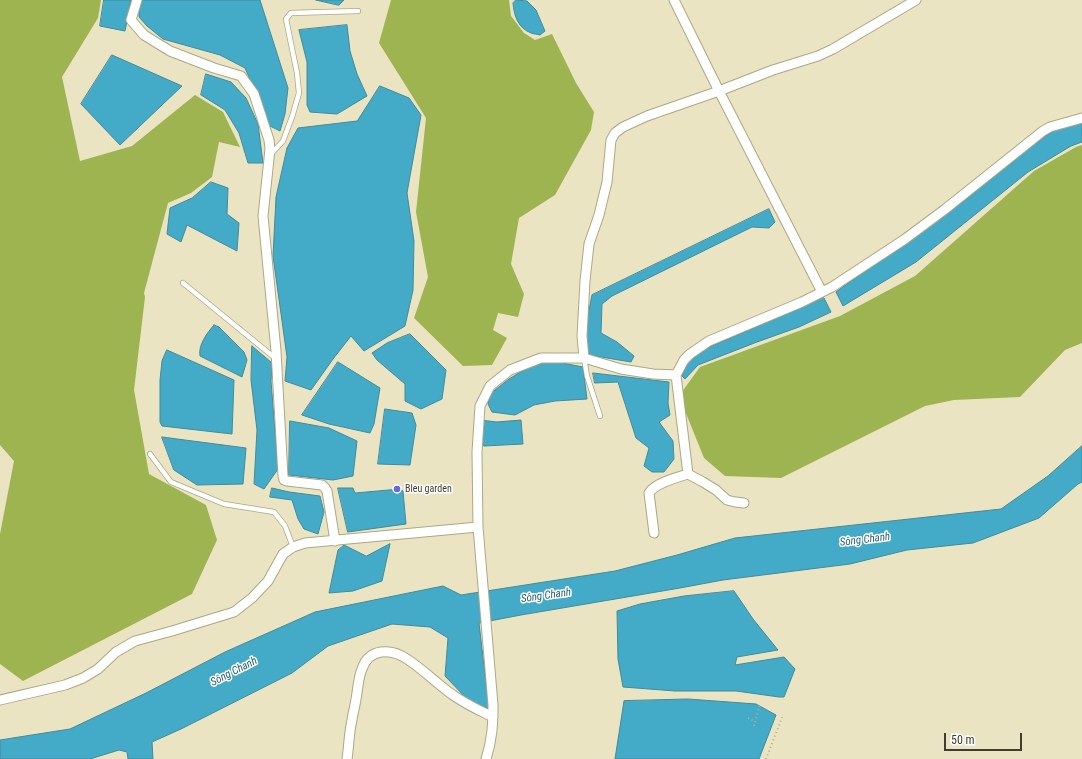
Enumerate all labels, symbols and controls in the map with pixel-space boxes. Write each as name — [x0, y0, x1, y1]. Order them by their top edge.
place label: Bleu garden — [405, 483, 452, 495]
marker: Bleu garden — [392, 484, 402, 494]
water label: Sông Chanh — [839, 530, 891, 550]
water label: Sông Chanh — [520, 586, 572, 606]
water label: Sông Chanh — [209, 655, 259, 689]
scale bar — [946, 725, 1024, 751]
text: 50 m — [951, 733, 975, 747]

